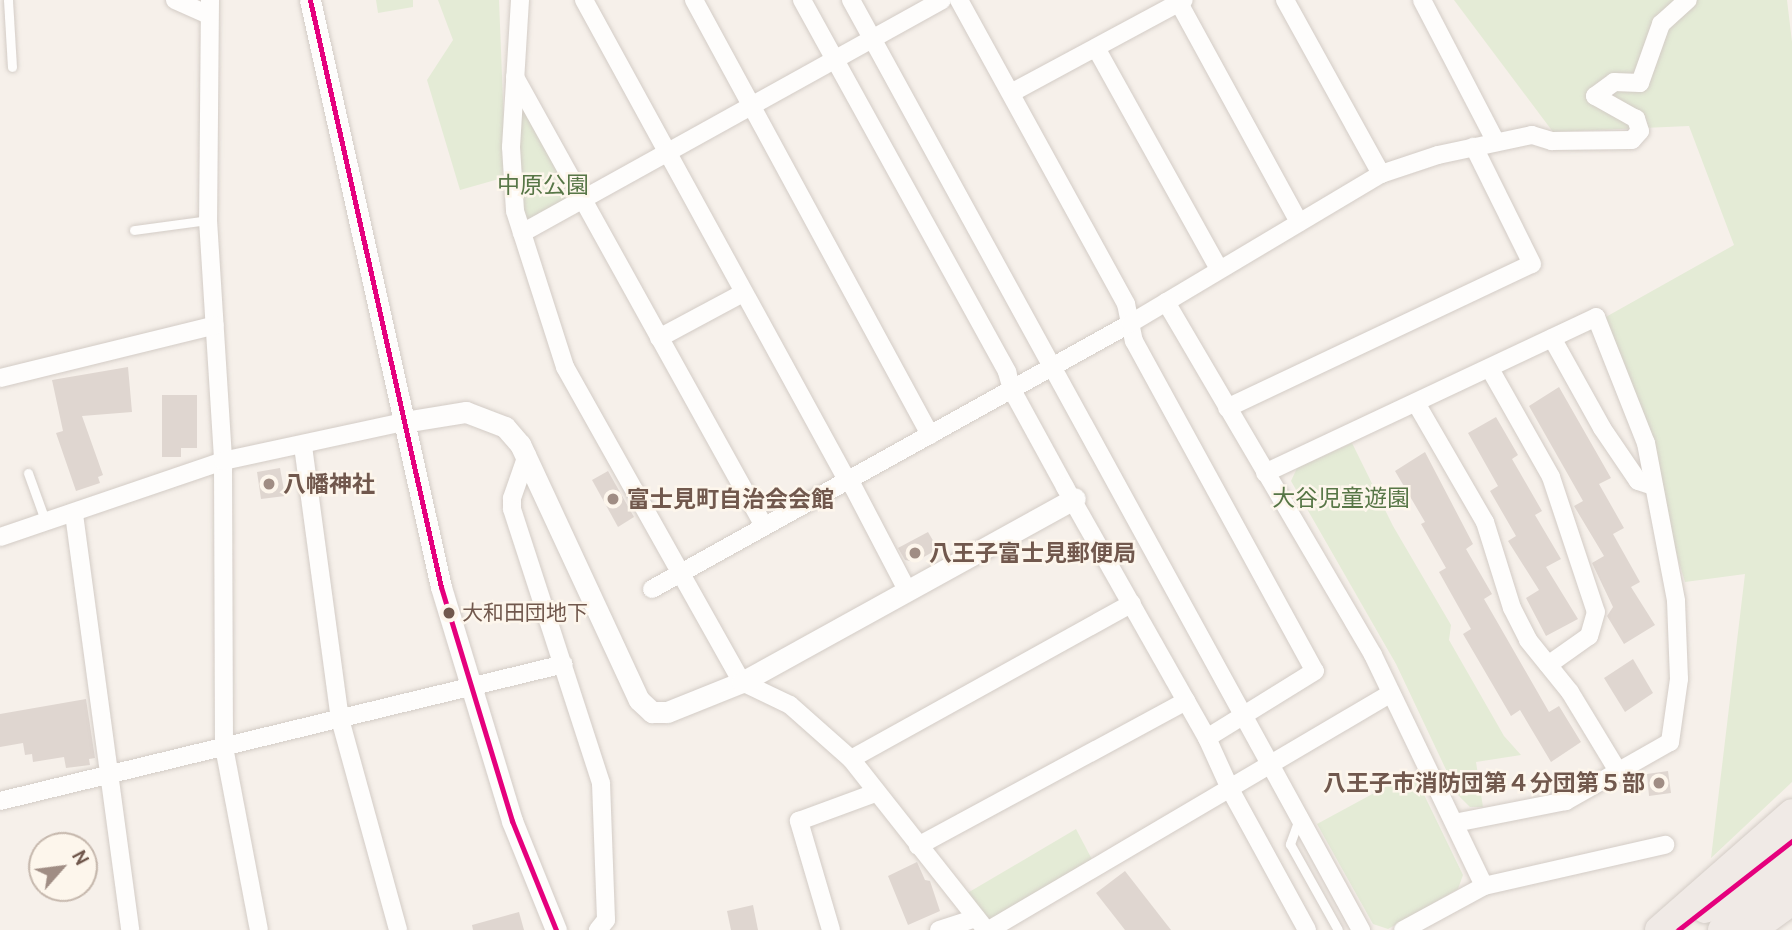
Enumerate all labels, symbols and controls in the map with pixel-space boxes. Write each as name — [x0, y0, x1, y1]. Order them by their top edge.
park label: 中原公園 — [497, 171, 589, 199]
place label: 八幡神社 — [283, 470, 375, 498]
marker: 八幡神社 — [261, 476, 277, 492]
park label: 大谷児童遊園 — [1272, 484, 1410, 512]
place label: 富士見町自治会会館 — [627, 485, 834, 513]
marker: 富士見町自治会会館 — [605, 491, 621, 507]
place label: 八王子富士見郵便局 — [929, 539, 1136, 567]
marker: 八王子富士見郵便局 — [907, 545, 923, 561]
place label: 大和田団地下 — [462, 600, 588, 626]
marker: 大和田団地下 — [442, 606, 456, 620]
place label: 八王子市消防団第４分団第５部 — [1323, 769, 1645, 797]
marker: 八王子市消防団第４分団第５部 — [1651, 775, 1667, 791]
north arrow — [28, 832, 98, 902]
text: N — [67, 847, 94, 869]

